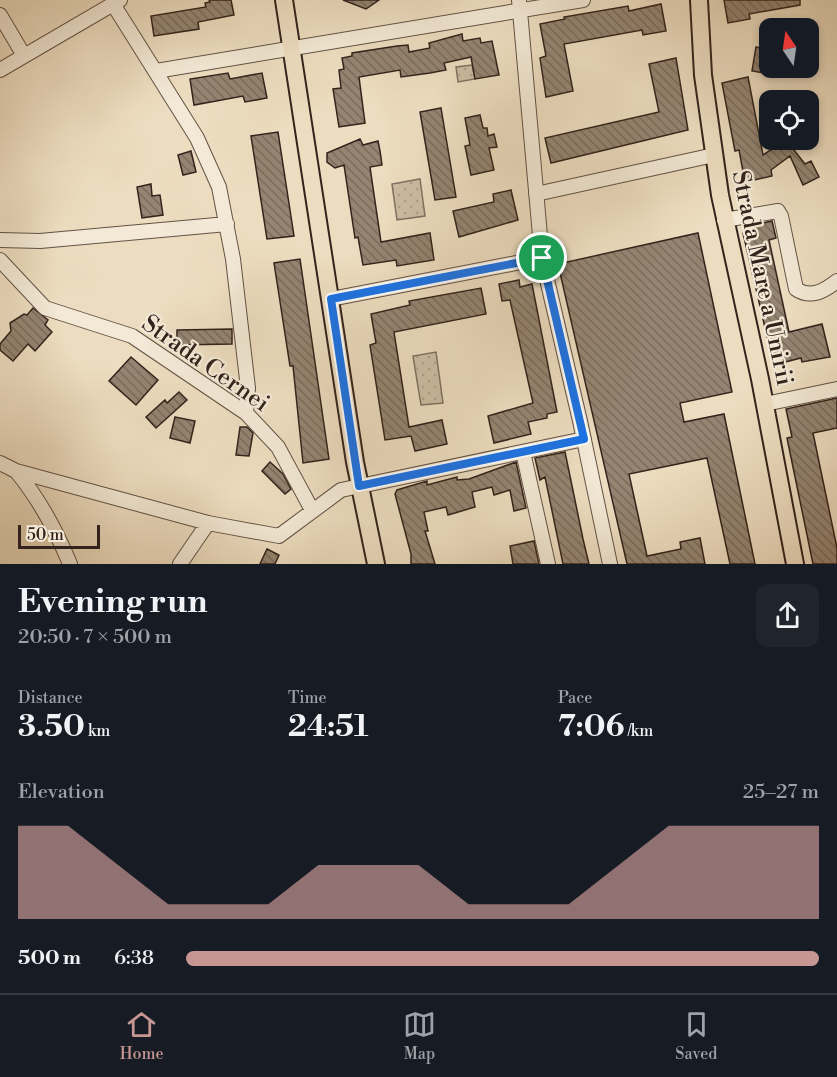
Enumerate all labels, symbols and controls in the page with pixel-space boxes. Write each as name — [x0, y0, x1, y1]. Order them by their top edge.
north arrow — [759, 18, 819, 78]
map controls — [759, 18, 819, 150]
button: locate — [759, 90, 819, 150]
street label: Strada Mare a Unirii — [725, 168, 799, 389]
pin — [516, 232, 567, 283]
icon: arrive — [525, 241, 558, 274]
street label: Strada Cernei — [136, 309, 275, 419]
scale bar — [18, 522, 100, 550]
text: 50 m — [27, 525, 64, 545]
text: Evening run — [18, 582, 207, 623]
button: share — [756, 584, 819, 647]
text: 20:50 · 7 × 500 m — [18, 625, 172, 650]
text: Distance — [18, 688, 83, 708]
text: Time — [288, 688, 327, 708]
text: Pace — [558, 688, 592, 708]
text: 3.50 — [18, 708, 85, 746]
text: 24:51 — [288, 708, 368, 746]
text: 7:06 — [558, 708, 625, 746]
text: km — [85, 721, 110, 741]
text: /km — [625, 721, 653, 741]
text: Elevation — [18, 780, 105, 805]
text: 25–27 m — [743, 780, 819, 805]
text: 500 m — [18, 946, 81, 971]
text: 6:38 — [114, 946, 154, 971]
tab: Home — [120, 1008, 164, 1064]
tab: Map — [403, 1008, 436, 1064]
tab: Saved — [675, 1008, 717, 1064]

